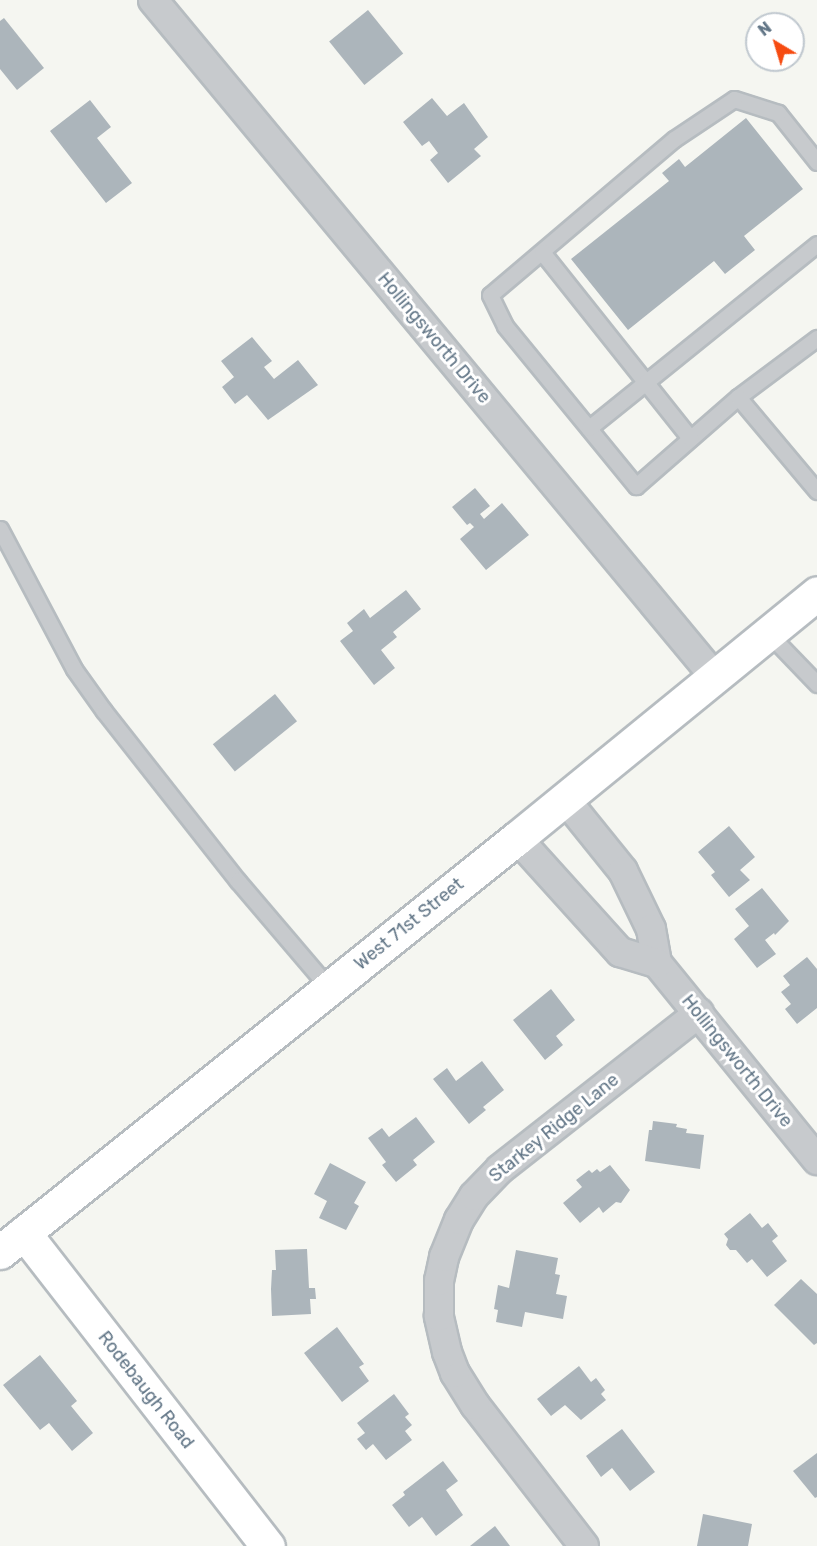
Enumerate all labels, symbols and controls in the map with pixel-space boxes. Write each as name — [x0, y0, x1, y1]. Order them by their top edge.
north arrow — [745, 12, 805, 72]
text: N — [754, 18, 775, 40]
street label: Hollingsworth Drive — [373, 268, 495, 408]
street label: West 71st Street — [350, 873, 468, 975]
street label: Hollingsworth Drive — [677, 990, 797, 1132]
street label: Starkey Ridge Lane — [485, 1069, 623, 1187]
street label: Rodebaugh Road — [93, 1327, 199, 1453]

